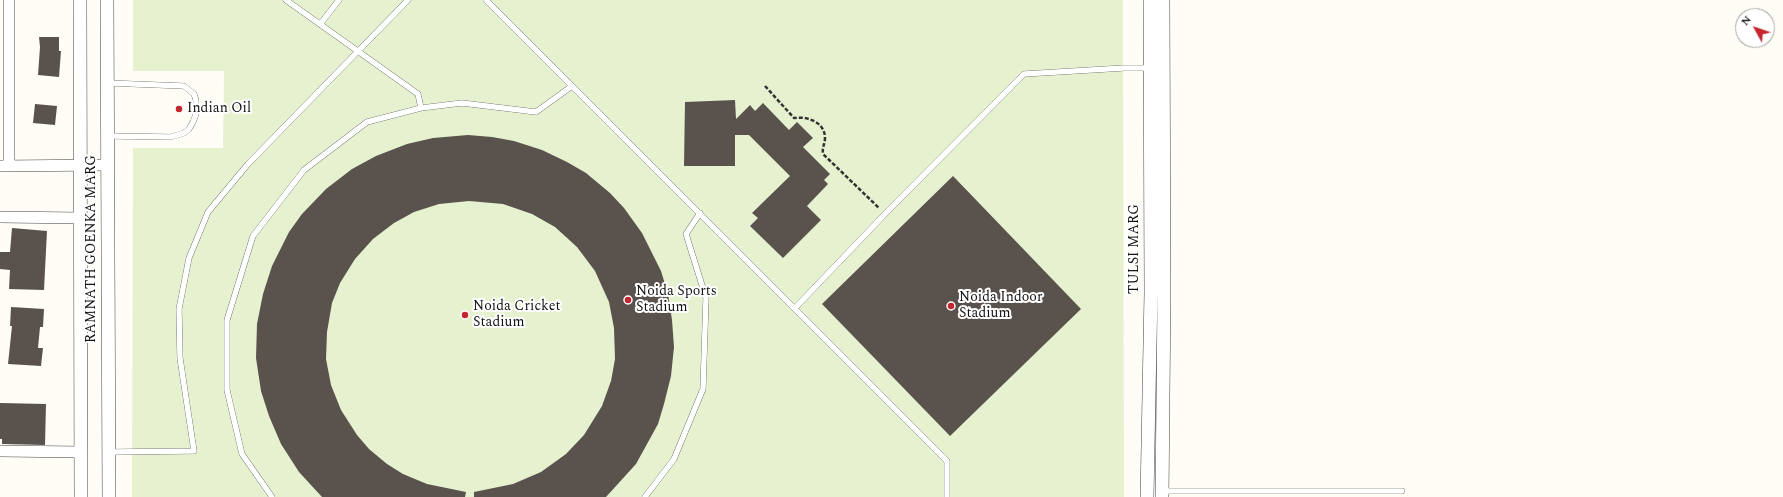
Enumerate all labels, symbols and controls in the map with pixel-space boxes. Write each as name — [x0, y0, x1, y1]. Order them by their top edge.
north arrow — [1735, 8, 1775, 48]
text: N — [1737, 12, 1756, 30]
place label: Indian Oil — [187, 101, 251, 117]
marker: Indian Oil — [174, 104, 184, 114]
street label: RAMNATH GOENKA MARG — [84, 155, 100, 343]
street label: TULSI MARG — [1127, 204, 1143, 294]
place label: Noida Sports Stadium — [636, 284, 717, 316]
place label: Noida Indoor Stadium — [959, 290, 1042, 322]
marker: Noida Sports Stadium — [623, 295, 633, 305]
place label: Noida Cricket Stadium — [473, 299, 560, 332]
marker: Noida Indoor Stadium — [946, 301, 956, 311]
marker: Noida Cricket Stadium — [460, 310, 470, 320]

